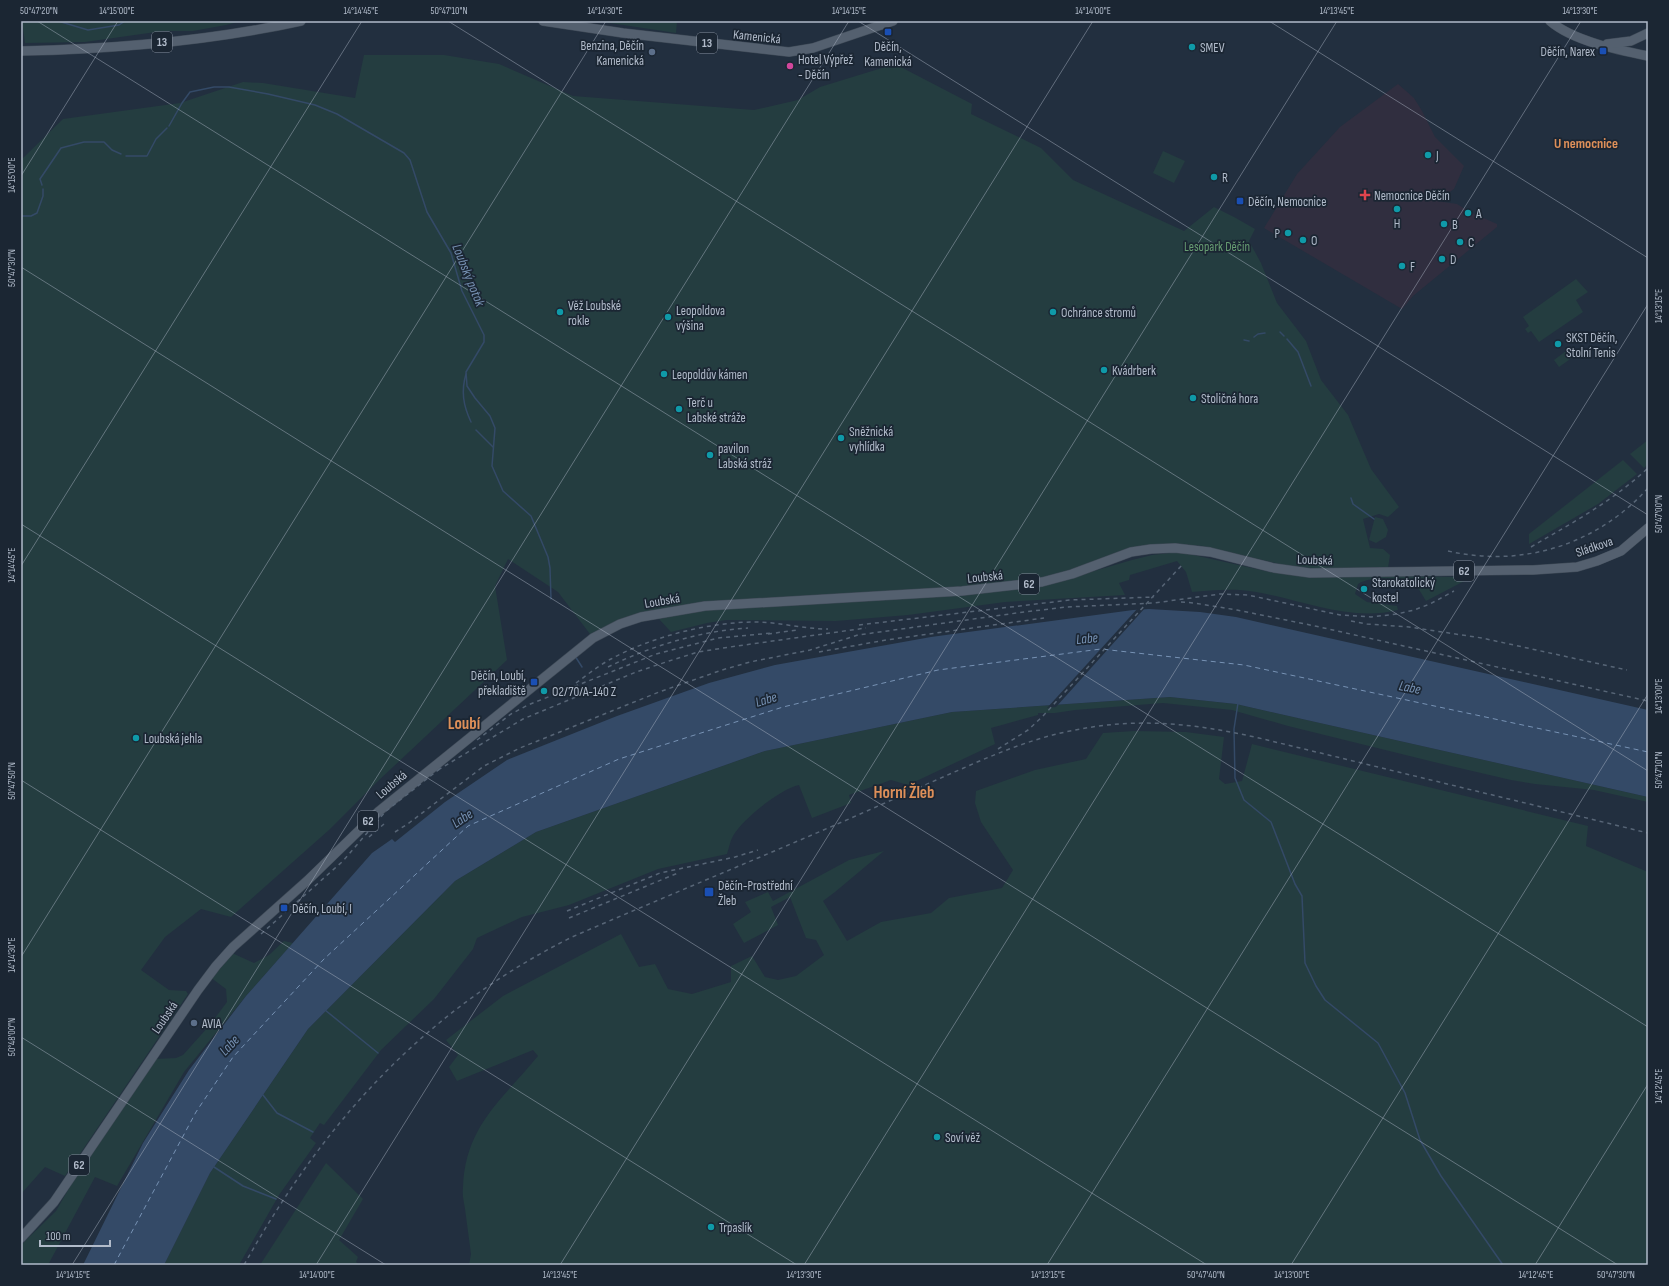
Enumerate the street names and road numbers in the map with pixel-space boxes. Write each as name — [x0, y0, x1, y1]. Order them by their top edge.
street label: Kamenická — [732, 27, 781, 47]
road number: 13 — [152, 32, 172, 52]
road number: 13 — [697, 33, 717, 53]
street label: Sládkova — [1574, 533, 1615, 561]
street label: Loubská — [1297, 551, 1333, 569]
road number: 62 — [1454, 561, 1474, 581]
street label: Loubská — [967, 567, 1004, 587]
road number: 62 — [1019, 574, 1039, 594]
street label: Loubská — [643, 590, 681, 612]
street label: Loubská — [373, 767, 410, 802]
road number: 62 — [358, 811, 378, 831]
street label: Loubská — [148, 998, 181, 1037]
road number: 62 — [69, 1155, 89, 1175]

